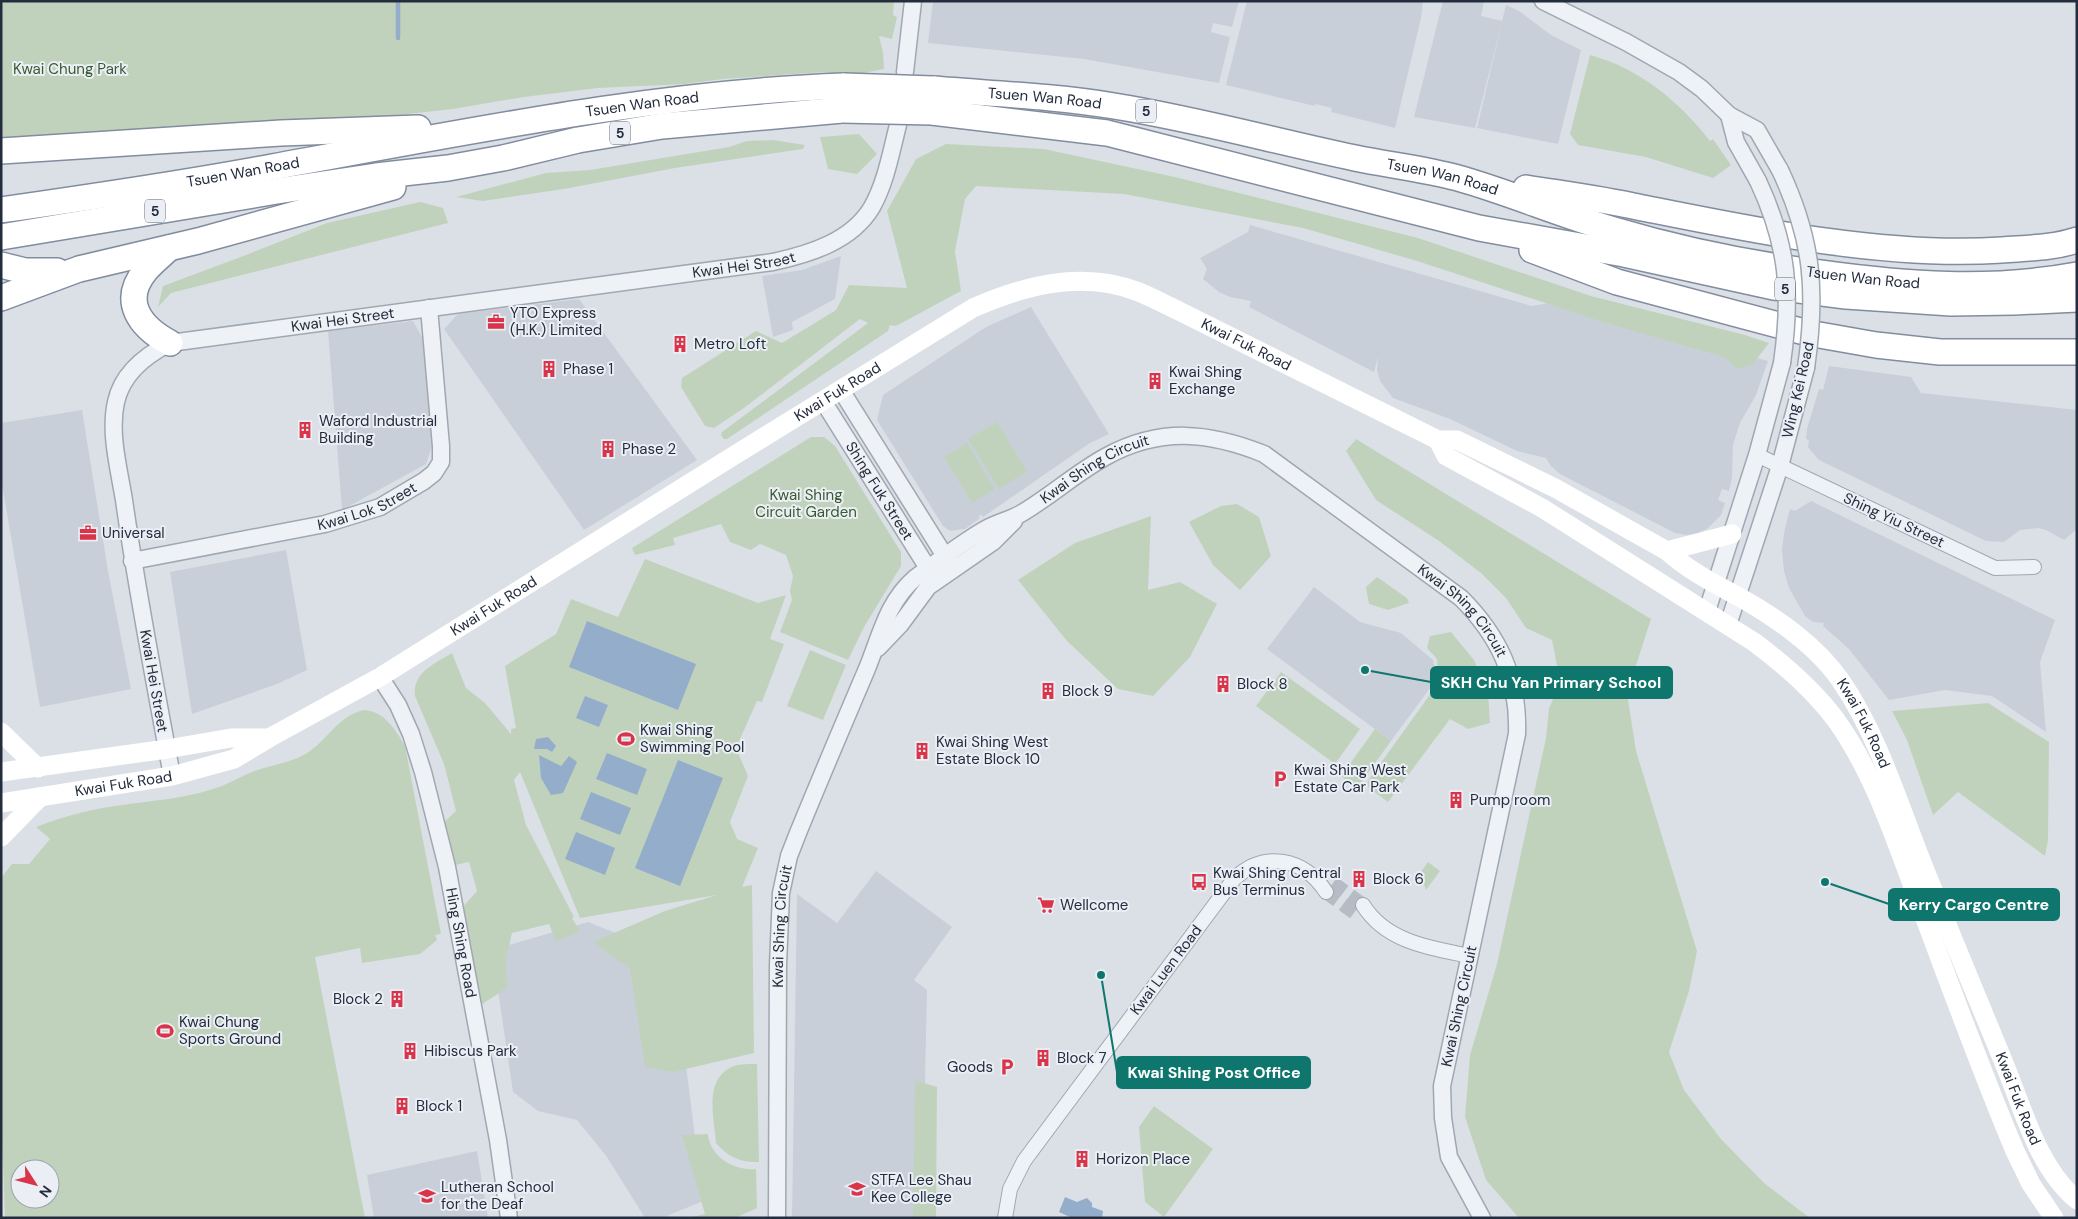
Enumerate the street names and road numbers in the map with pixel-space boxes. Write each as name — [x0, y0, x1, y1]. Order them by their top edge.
street label: Tsuen Wan Road — [987, 83, 1103, 114]
street label: Tsuen Wan Road — [584, 87, 700, 122]
road number: 5 — [1136, 100, 1156, 122]
road number: 5 — [610, 122, 630, 144]
street label: Tsuen Wan Road — [185, 152, 301, 192]
street label: Tsuen Wan Road — [1385, 154, 1501, 200]
road number: 5 — [145, 200, 165, 222]
street label: Kwai Hei Street — [691, 247, 798, 283]
street label: Tsuen Wan Road — [1805, 261, 1921, 293]
road number: 5 — [1775, 278, 1795, 300]
street label: Kwai Hei Street — [290, 303, 396, 337]
street label: Kwai Fuk Road — [1198, 314, 1295, 375]
street label: Wing Kei Road — [1777, 340, 1819, 440]
street label: Kwai Fuk Road — [790, 357, 885, 426]
street label: Kwai Shing Circuit — [1036, 430, 1151, 508]
street label: Shing Fuk Street — [841, 438, 918, 544]
street label: Kwai Lok Street — [316, 478, 420, 535]
street label: Shing Yiu Street — [1840, 488, 1948, 552]
street label: Kwai Shing Circuit — [1414, 560, 1512, 661]
street label: Kwai Fuk Road — [447, 571, 541, 640]
street label: Kwai Hei Street — [135, 628, 173, 734]
street label: Kwai Fuk Road — [1832, 675, 1895, 771]
street label: Kwai Fuk Road — [73, 766, 174, 801]
street label: Kwai Shing Circuit — [768, 863, 797, 988]
street label: Hing Shing Road — [441, 886, 481, 1000]
street label: Kwai Luen Road — [1126, 921, 1206, 1019]
street label: Kwai Shing Circuit — [1436, 943, 1482, 1068]
street label: Kwai Fuk Road — [1991, 1049, 2046, 1148]

